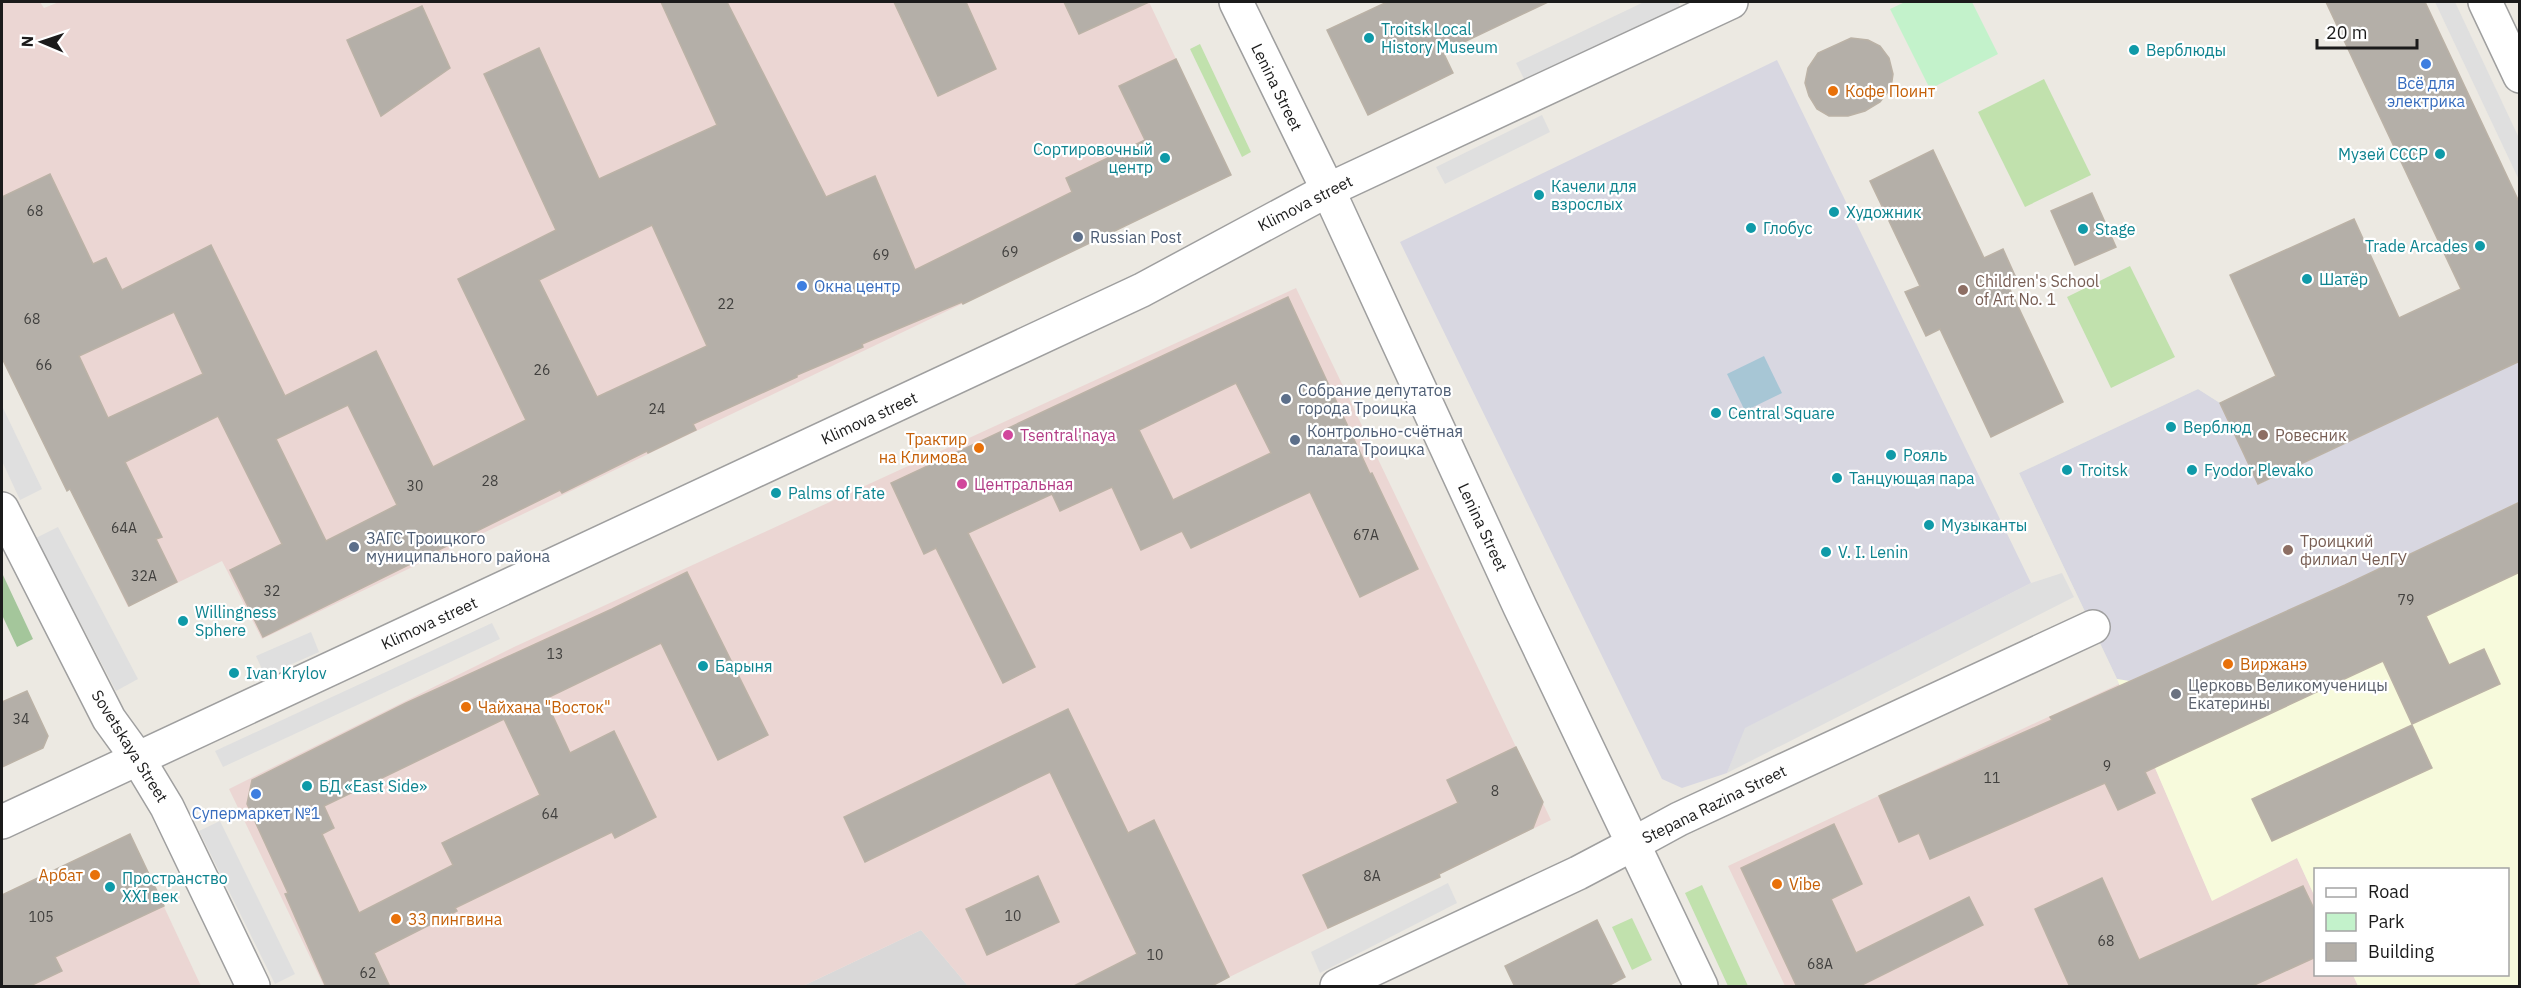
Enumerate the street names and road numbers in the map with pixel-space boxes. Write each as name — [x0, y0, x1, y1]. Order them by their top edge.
street label: Lenina Street — [1247, 40, 1307, 134]
street label: Klimova street — [1254, 171, 1356, 235]
street label: Klimova street — [818, 387, 920, 449]
street label: Lenina Street — [1454, 480, 1512, 574]
street label: Klimova street — [378, 592, 480, 654]
street label: Sovetskaya Street — [87, 686, 173, 806]
street label: Stepana Razina Street — [1639, 760, 1789, 848]

